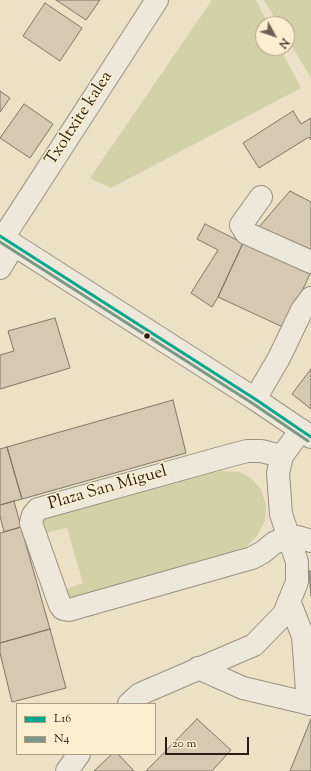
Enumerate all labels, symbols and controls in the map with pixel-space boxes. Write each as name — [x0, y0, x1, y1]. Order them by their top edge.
north arrow — [255, 16, 295, 56]
text: N — [274, 35, 292, 52]
street label: Txoltxite kalea — [42, 68, 118, 170]
unlabelled marker — [142, 331, 152, 341]
street label: Plaza San Miguel — [46, 462, 170, 516]
legend — [16, 703, 156, 755]
text: L16 — [54, 710, 71, 728]
scale bar — [167, 729, 251, 755]
text: N4 — [54, 730, 69, 748]
text: 20 m — [172, 735, 196, 753]

